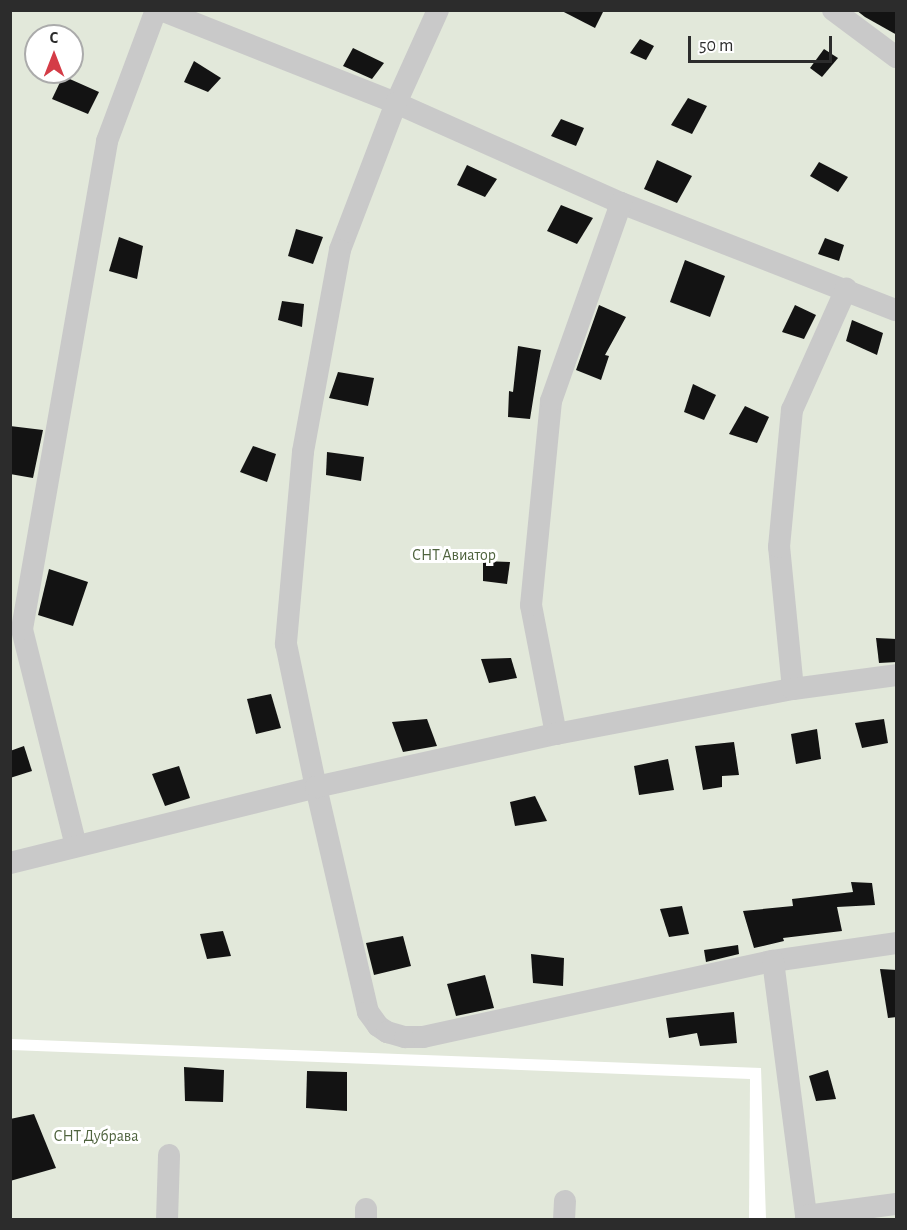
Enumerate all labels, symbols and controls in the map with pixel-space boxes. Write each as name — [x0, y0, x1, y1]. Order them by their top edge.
north arrow — [24, 24, 84, 84]
scale bar — [691, 24, 835, 62]
text: С — [50, 30, 58, 46]
text: 50 m — [699, 37, 733, 55]
park label: СНТ Авиатор — [412, 545, 496, 565]
park label: СНТ Дубрава — [53, 1126, 139, 1146]

